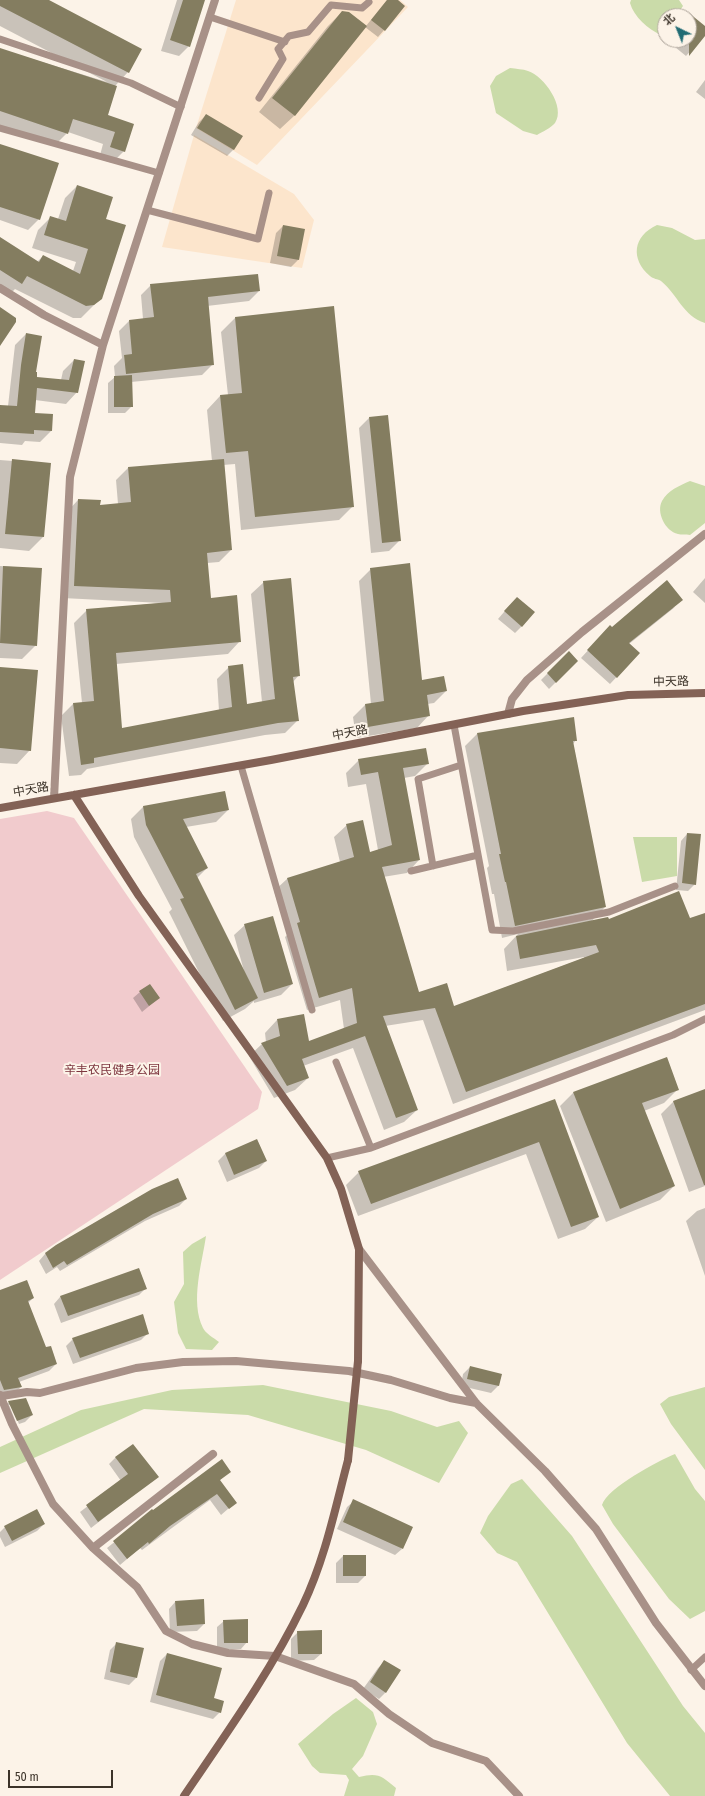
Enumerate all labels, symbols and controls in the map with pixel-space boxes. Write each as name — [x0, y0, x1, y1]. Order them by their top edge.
north arrow — [657, 8, 697, 48]
text: 北 — [661, 11, 678, 28]
street label: 中天路 — [653, 674, 689, 690]
street label: 中天路 — [331, 722, 369, 744]
street label: 中天路 — [12, 780, 50, 800]
park label: 辛丰农民健身公园 — [64, 1064, 160, 1078]
scale bar — [10, 1762, 115, 1788]
text: 50 m — [15, 1770, 39, 1784]

